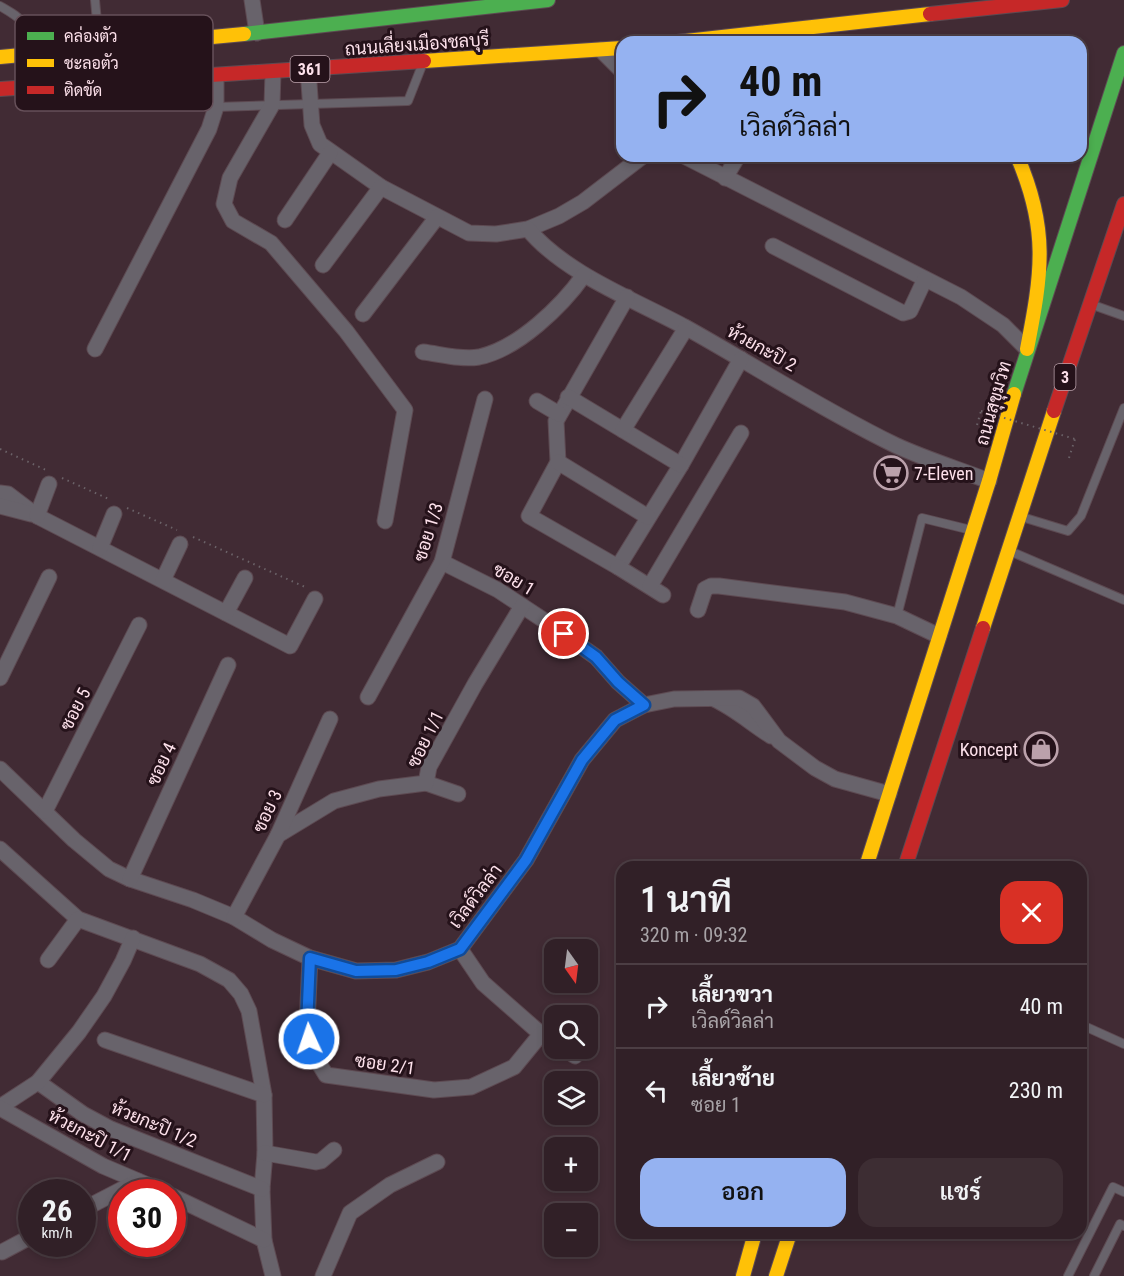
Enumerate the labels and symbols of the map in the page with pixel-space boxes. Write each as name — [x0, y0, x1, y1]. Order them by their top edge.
legend — [15, 15, 213, 111]
street label: ถนนเลี่ยงเมืองชลบุรี — [344, 23, 490, 62]
text: คล่องตัว — [64, 26, 118, 46]
text: ชะลอตัว — [64, 53, 119, 73]
road number: 361 — [290, 56, 330, 82]
text: ติดขัด — [64, 80, 102, 100]
street label: ห้วยกะปิ 2 — [724, 320, 801, 376]
street label: ถนนสุขุมวิท — [971, 358, 1017, 448]
road number: 3 — [1054, 364, 1076, 390]
supermarket icon: 7-Eleven — [873, 455, 909, 491]
place label: 7-Eleven — [914, 463, 974, 484]
street label: ซอย 1/3 — [409, 500, 447, 564]
street label: ซอย 1 — [489, 558, 539, 600]
pin — [538, 608, 589, 659]
street label: ซอย 5 — [55, 684, 95, 734]
street label: ซอย 1/1 — [402, 707, 448, 771]
shop icon: Koncept — [1023, 731, 1059, 767]
street label: ซอย 4 — [142, 739, 180, 789]
place label: Koncept — [960, 739, 1018, 760]
street label: ซอย 3 — [248, 786, 286, 836]
street label: เวิลด์วิลล่า — [443, 859, 506, 932]
north arrow — [544, 939, 598, 993]
position arrow — [277, 1007, 341, 1071]
street label: ซอย 2/1 — [354, 1049, 416, 1079]
street label: ห้วยกะปิ 1/2 — [108, 1096, 201, 1152]
street label: ห้วยกะปิ 1/1 — [45, 1103, 136, 1166]
speed limit sign: 30 — [108, 1179, 186, 1257]

